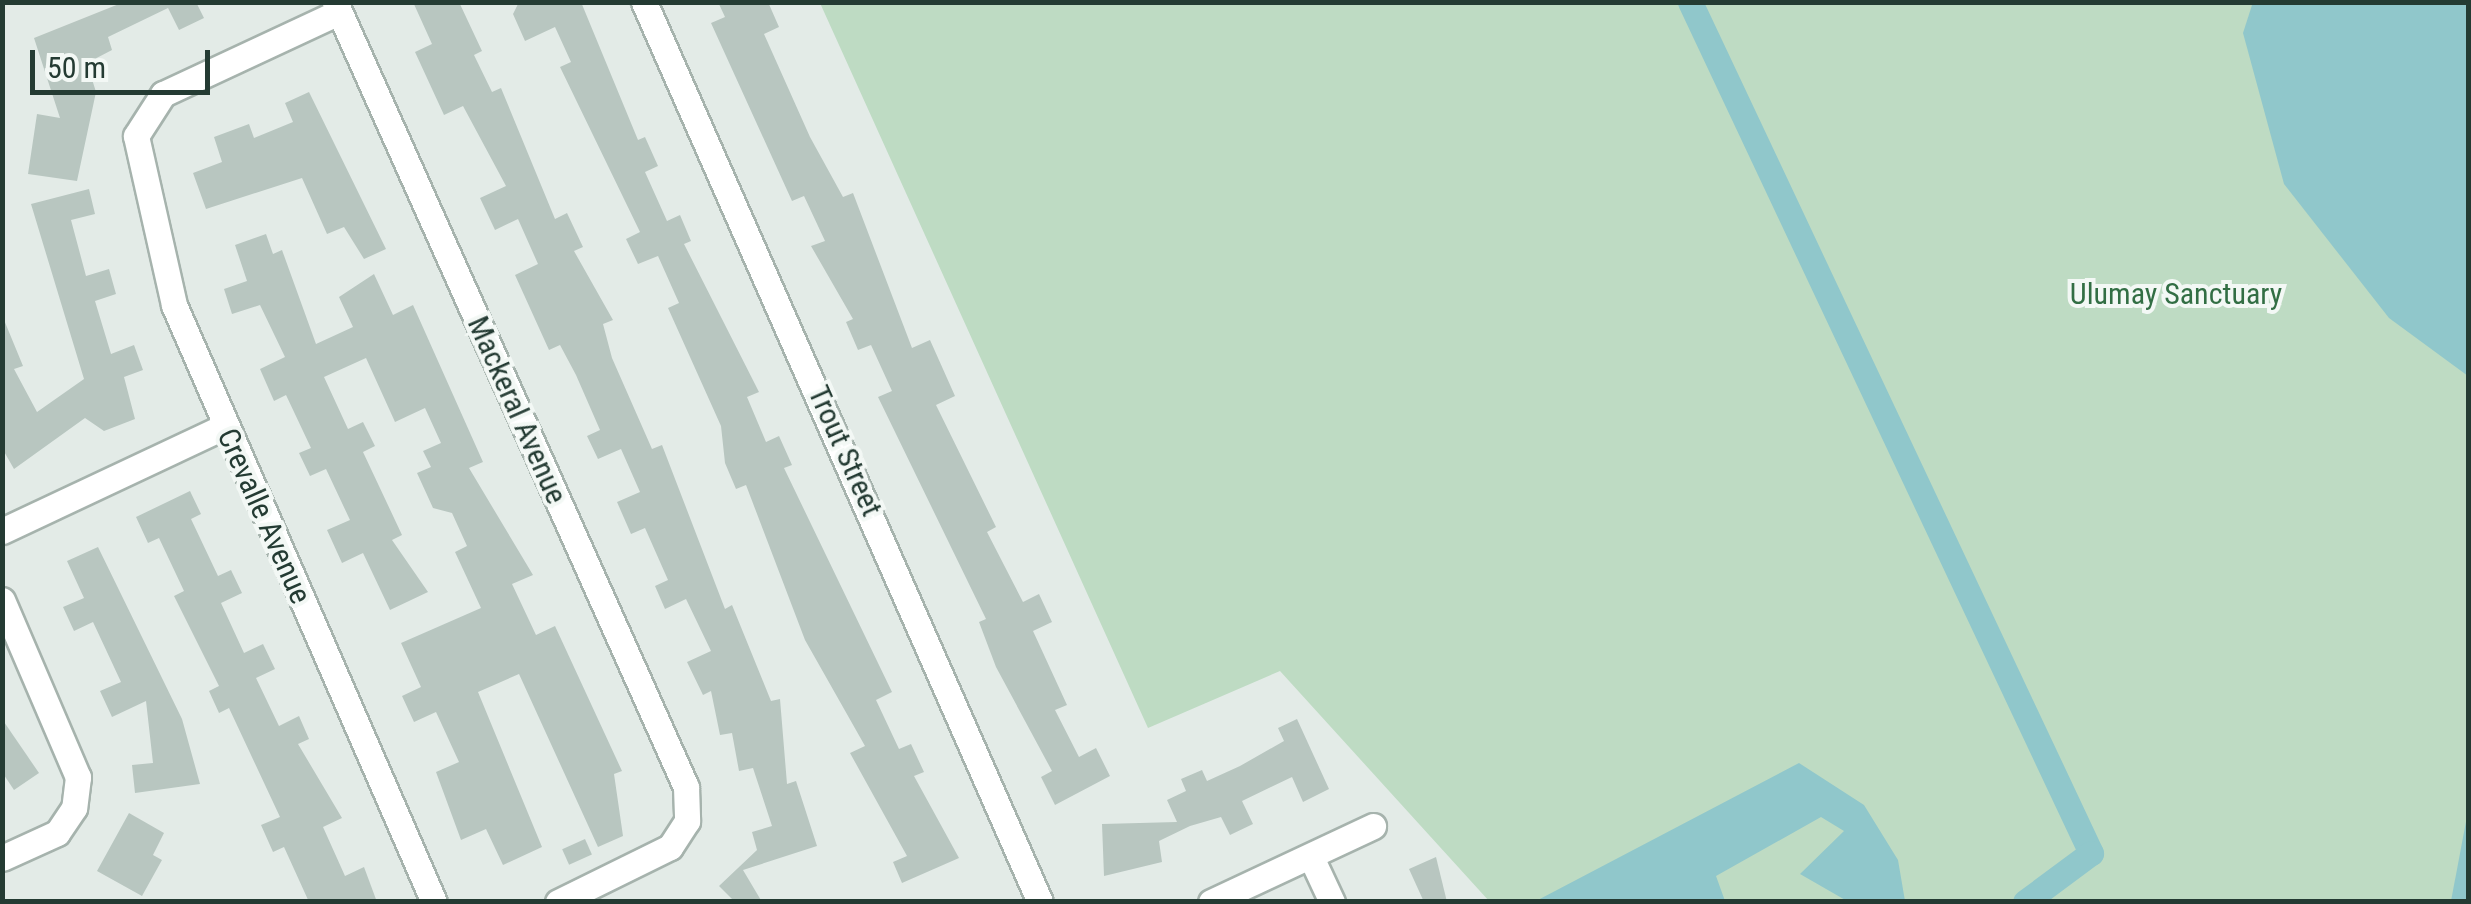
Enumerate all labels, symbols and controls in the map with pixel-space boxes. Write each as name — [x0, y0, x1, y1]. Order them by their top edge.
scale bar — [35, 30, 215, 92]
text: 50 m — [47, 50, 106, 85]
park label: Ulumay Sanctuary — [2070, 276, 2282, 312]
street label: Mackeral Avenue — [460, 311, 574, 509]
street label: Trout Street — [800, 380, 890, 522]
street label: Crevalle Avenue — [209, 423, 319, 609]

